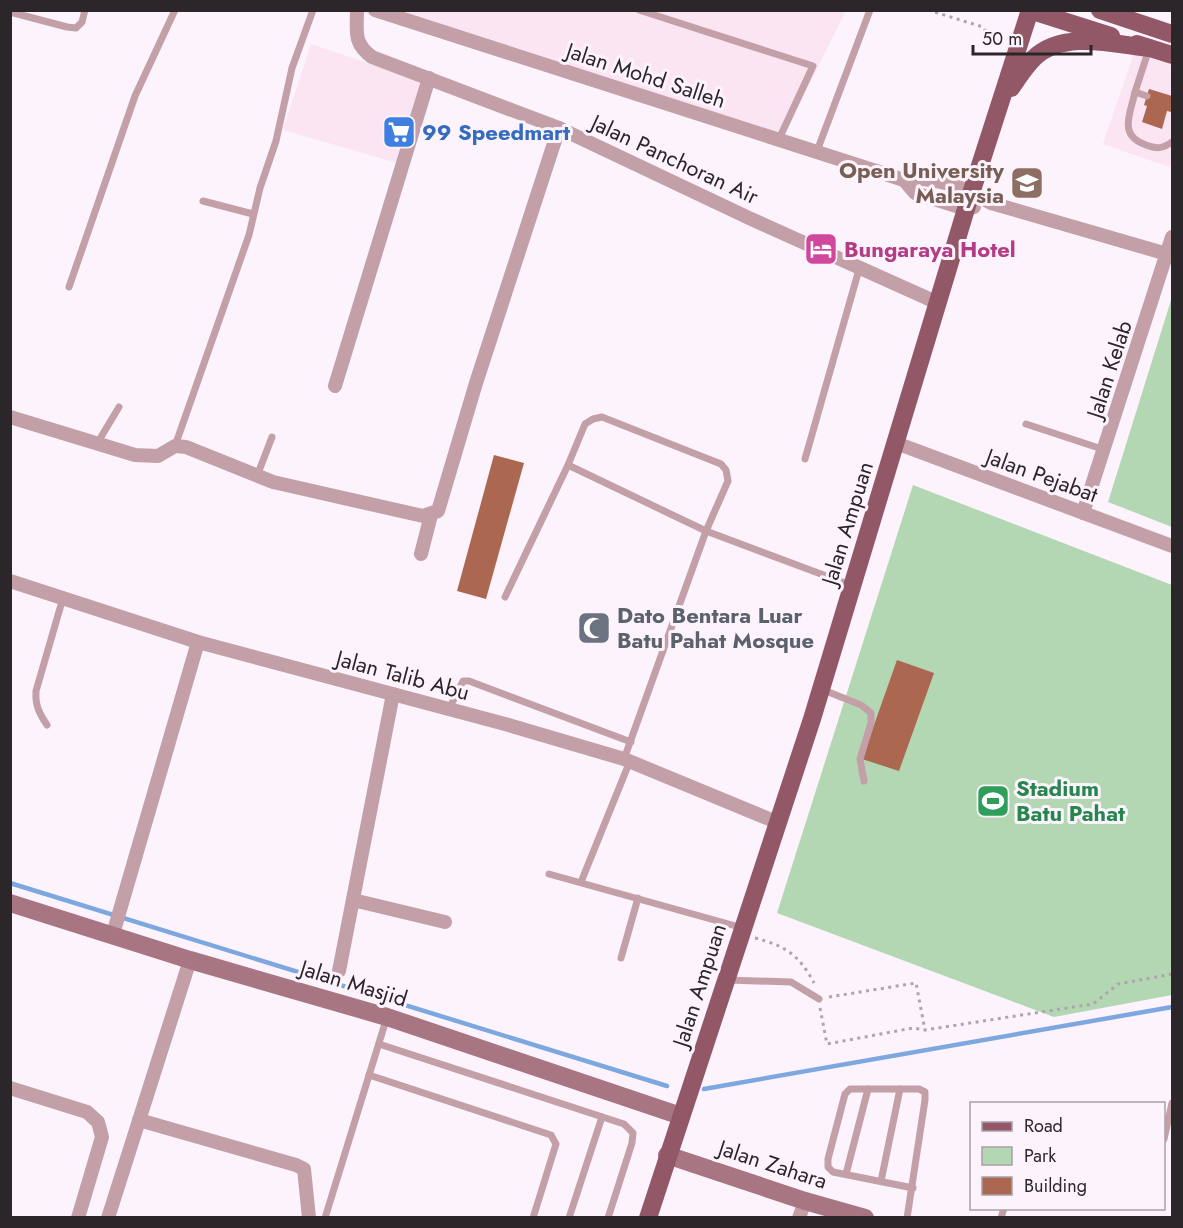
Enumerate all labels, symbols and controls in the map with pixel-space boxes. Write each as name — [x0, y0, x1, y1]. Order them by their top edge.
scale bar — [973, 18, 1092, 56]
text: 50 m — [982, 26, 1022, 52]
street label: Jalan Mohd Salleh — [559, 33, 730, 116]
street label: Jalan Panchoran Air — [583, 105, 764, 212]
supermarket icon: 99 Speedmart — [381, 114, 417, 150]
place label: 99 Speedmart — [422, 116, 570, 148]
place label: Open University Malaysia — [839, 154, 1005, 211]
school or university icon: Open University Malaysia — [1009, 165, 1045, 201]
hotel icon: Bungaraya Hotel — [803, 231, 839, 267]
place label: Bungaraya Hotel — [844, 233, 1016, 265]
street label: Jalan Kelab — [1077, 316, 1140, 425]
street label: Jalan Pejabat — [979, 439, 1103, 510]
street label: Jalan Ampuan — [812, 457, 881, 592]
place label: Dato Bentara Luar Batu Pahat Mosque — [617, 599, 814, 656]
mosque icon: Dato Bentara Luar Batu Pahat Mosque — [576, 610, 612, 646]
street label: Jalan Talib Abu — [330, 641, 473, 708]
place label: Stadium Batu Pahat — [1016, 772, 1125, 829]
sports icon: Stadium Batu Pahat — [975, 783, 1011, 819]
street label: Jalan Ampuan — [663, 919, 734, 1053]
street label: Jalan Masjid — [294, 951, 412, 1014]
legend — [970, 1102, 1165, 1210]
text: Road — [1024, 1113, 1063, 1139]
street label: Jalan Zahara — [712, 1130, 831, 1197]
text: Park — [1024, 1143, 1056, 1169]
text: Building — [1024, 1173, 1087, 1199]

